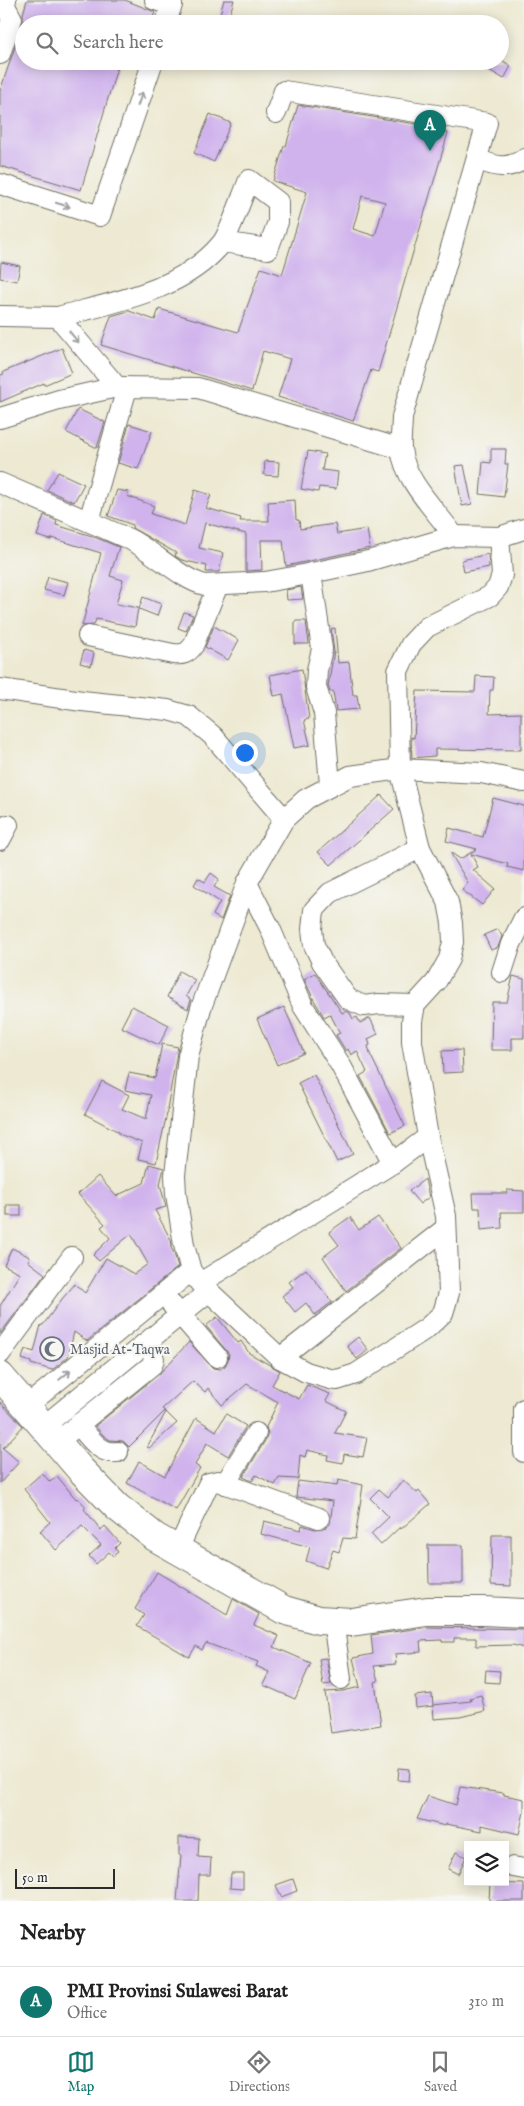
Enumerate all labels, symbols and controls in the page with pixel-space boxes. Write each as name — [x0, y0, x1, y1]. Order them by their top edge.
search box — [15, 15, 509, 70]
icon: search — [33, 29, 61, 57]
text: Search here — [73, 31, 164, 55]
one-way arrow — [136, 92, 145, 107]
pin: A — [414, 110, 446, 151]
one-way arrow — [55, 200, 71, 210]
one-way arrow — [69, 331, 80, 344]
your location — [232, 740, 258, 766]
mosque icon: Masjid At-Taqwa — [39, 1336, 65, 1362]
place label: Masjid At-Taqwa — [70, 1341, 171, 1359]
one-way arrow — [58, 1369, 71, 1380]
map controls — [464, 1841, 509, 1886]
button: layers — [464, 1841, 509, 1886]
scale bar — [15, 1866, 115, 1889]
text: 50 m — [22, 1869, 48, 1887]
text: Nearby — [20, 1920, 85, 1947]
text: PMI Provinsi Sulawesi Barat — [67, 1980, 288, 2004]
text: A — [31, 1992, 41, 2012]
text: 310 m — [468, 1992, 504, 2012]
text: Office — [67, 2004, 107, 2024]
tab: Map — [67, 2048, 95, 2096]
tab: Directions — [229, 2048, 290, 2096]
tab: Saved — [424, 2048, 457, 2096]

